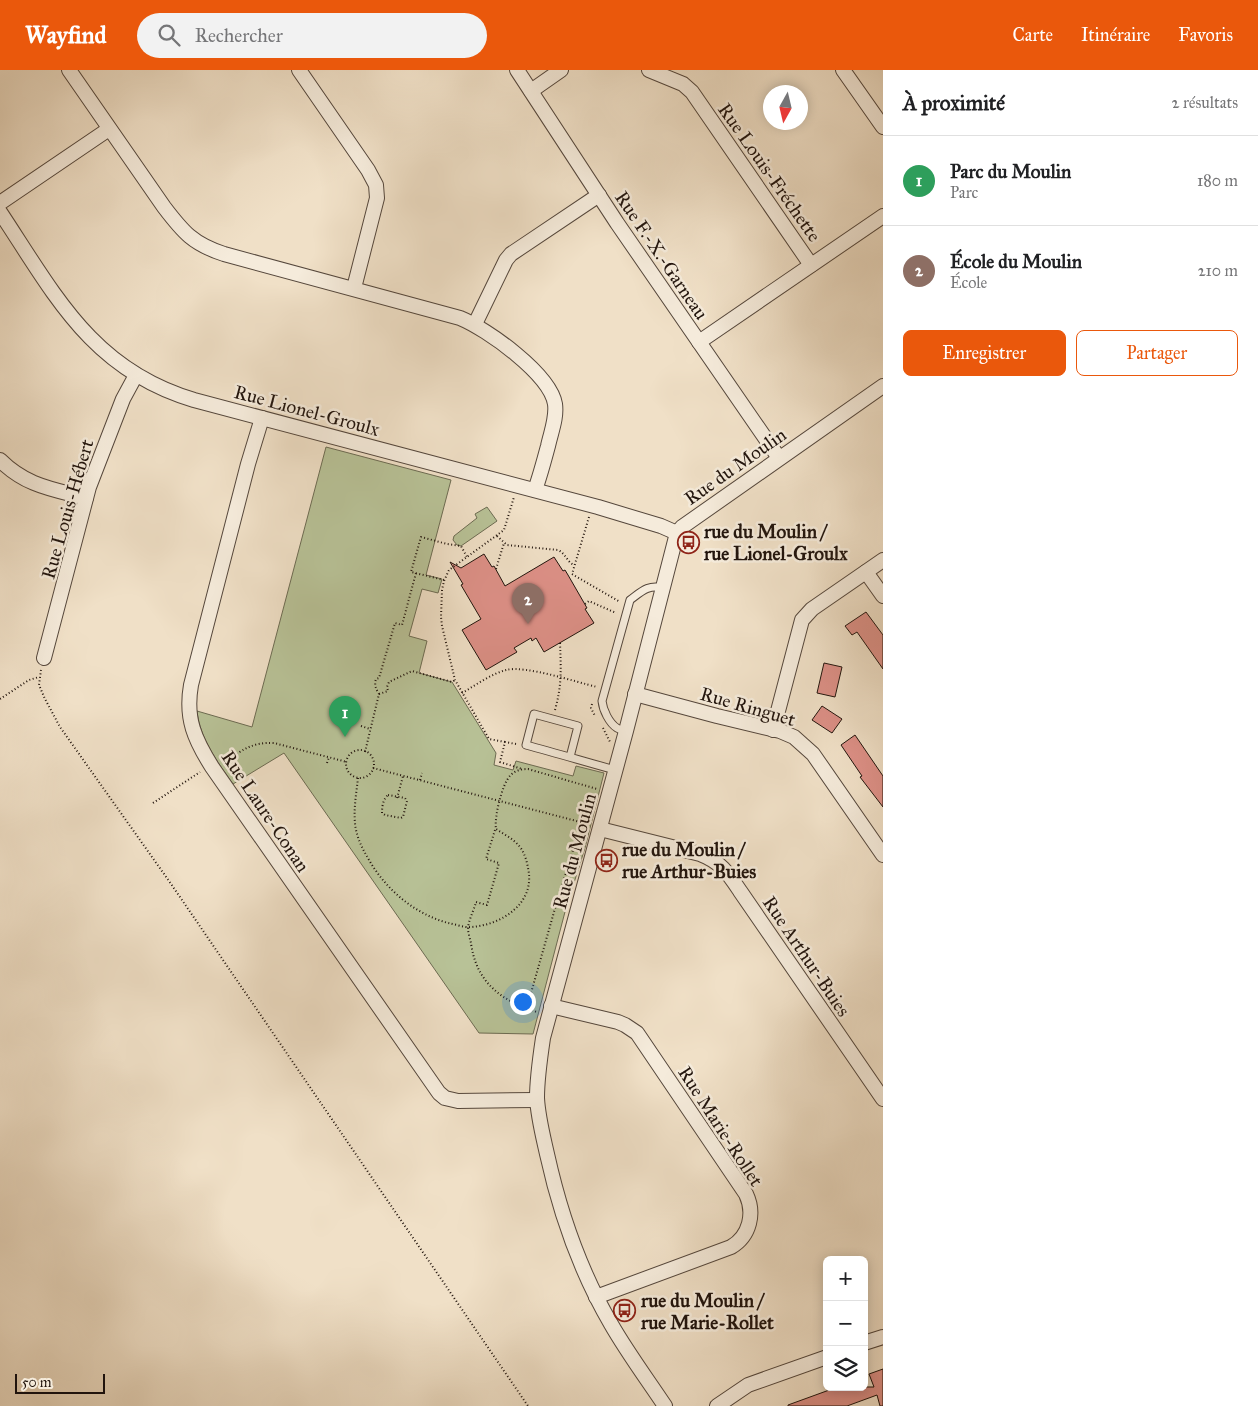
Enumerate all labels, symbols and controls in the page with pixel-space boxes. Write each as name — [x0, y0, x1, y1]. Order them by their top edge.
search box — [137, 13, 487, 58]
text: Wayfind — [25, 20, 107, 50]
icon: search — [155, 21, 183, 49]
text: Rechercher — [195, 24, 283, 47]
text: Carte — [1013, 24, 1053, 46]
text: Itinéraire — [1081, 24, 1150, 46]
text: Favoris — [1178, 24, 1233, 46]
north arrow — [763, 85, 808, 130]
text: À proximité — [903, 90, 1005, 116]
text: 2 résultats — [1172, 93, 1238, 112]
street label: Rue Louis-Fréchette — [713, 99, 826, 246]
text: Parc du Moulin — [950, 160, 1071, 183]
text: 1 — [916, 171, 922, 190]
text: 180 m — [1197, 171, 1238, 190]
text: Parc — [950, 183, 978, 202]
street label: Rue F.-X.-Garneau — [610, 187, 713, 324]
text: École du Moulin — [950, 250, 1082, 273]
text: 2 — [915, 261, 923, 280]
text: 210 m — [1198, 261, 1238, 280]
text: École — [950, 273, 987, 292]
button: Enregistrer — [903, 330, 1066, 376]
button: Partager — [1076, 330, 1238, 376]
street label: Rue Lionel-Groulx — [232, 380, 383, 441]
street label: Rue du Moulin — [680, 423, 791, 510]
street label: Rue Louis-Hébert — [37, 436, 98, 582]
place label: rue du Moulin / rue Lionel-Groulx — [703, 520, 848, 565]
bus stop icon: rue du Moulin / rue Lionel-Groulx — [676, 530, 700, 554]
pin: 2 — [512, 583, 544, 624]
street label: Rue Ringuet — [697, 682, 798, 732]
pin: 1 — [329, 696, 361, 737]
street label: Rue Laure-Conan — [216, 746, 315, 876]
street label: Rue du Moulin — [548, 791, 601, 912]
place label: rue du Moulin / rue Arthur-Buies — [621, 838, 756, 883]
bus stop icon: rue du Moulin / rue Arthur-Buies — [594, 848, 618, 872]
street label: Rue Arthur-Buies — [758, 892, 855, 1021]
your location — [510, 989, 536, 1015]
street label: Rue Marie-Rollet — [673, 1062, 768, 1191]
map controls — [823, 1256, 868, 1391]
button: + — [823, 1256, 868, 1301]
place label: rue du Moulin / rue Marie-Rollet — [640, 1289, 774, 1334]
bus stop icon: rue du Moulin / rue Marie-Rollet — [613, 1299, 637, 1323]
button: − — [823, 1301, 868, 1346]
button: layers — [823, 1346, 868, 1391]
scale bar — [15, 1371, 105, 1394]
text: 50 m — [22, 1374, 51, 1391]

